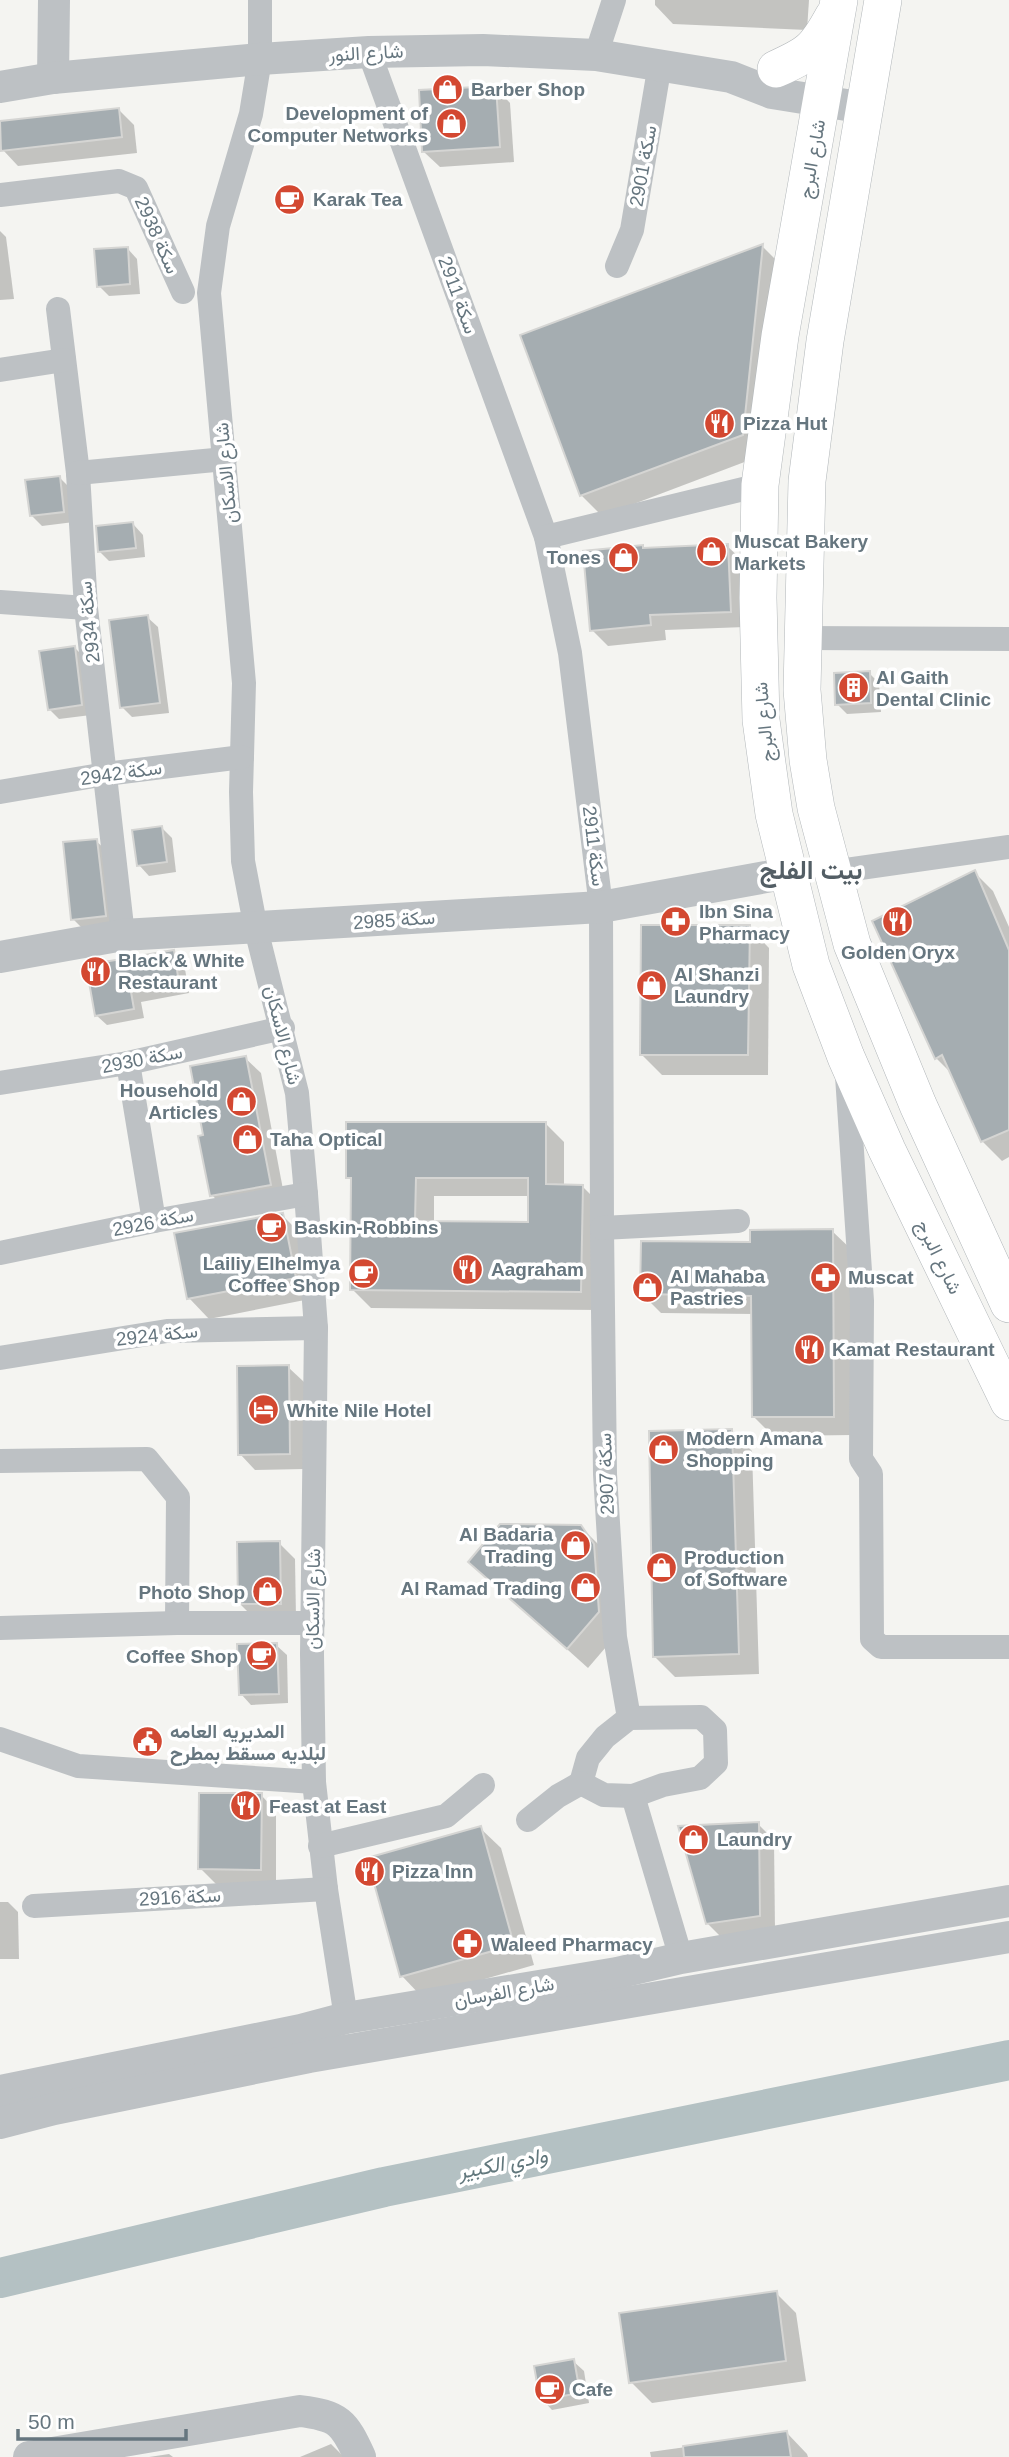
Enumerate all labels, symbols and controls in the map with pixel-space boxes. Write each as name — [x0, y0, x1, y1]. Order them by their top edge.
street label: شارع النور — [327, 41, 404, 67]
shop icon: Barber Shop — [431, 72, 465, 106]
place label: Barber Shop — [471, 79, 585, 100]
place label: Development of Computer Networks — [247, 103, 429, 146]
shop icon: Development of Computer Networks — [434, 107, 468, 141]
street label: شارع البرج — [795, 118, 831, 201]
street label: سكة 2901 — [626, 124, 660, 208]
cafe icon: Karak Tea — [273, 182, 307, 216]
place label: Karak Tea — [313, 189, 403, 210]
street label: سكة 2938 — [131, 193, 183, 277]
street label: سكة 2911 — [434, 253, 482, 337]
restaurant icon: Pizza Hut — [703, 406, 737, 440]
place label: Pizza Hut — [743, 413, 828, 434]
street label: شارع الاسكان — [211, 421, 243, 524]
place label: Muscat Bakery Markets — [734, 531, 869, 574]
shop icon: Muscat Bakery Markets — [694, 535, 728, 569]
shop icon: Tones — [607, 540, 641, 574]
place label: Tones — [546, 547, 601, 568]
street label: سكة 2934 — [74, 580, 104, 664]
place label: Al Gaith Dental Clinic — [876, 667, 992, 710]
building icon: Al Gaith Dental Clinic — [836, 671, 870, 705]
street label: شارع البرج — [750, 681, 780, 763]
street label: سكة 2942 — [79, 757, 163, 789]
street label: سكة 2911 — [579, 805, 609, 887]
district label: بيت الفلج — [760, 855, 862, 888]
place label: Ibn Sina Pharmacy — [699, 901, 790, 944]
restaurant icon: Golden Oryx — [881, 904, 915, 938]
pharmacy icon: Ibn Sina Pharmacy — [659, 905, 693, 939]
street label: سكة 2985 — [352, 907, 436, 933]
place label: Golden Oryx — [841, 942, 955, 963]
place label: Black & White Restaurant — [118, 950, 245, 993]
restaurant icon: Black & White Restaurant — [78, 954, 112, 988]
place label: Al Shanzi Laundry — [674, 964, 760, 1007]
shop icon: Al Shanzi Laundry — [634, 968, 668, 1002]
street label: شارع الاسكان — [259, 983, 305, 1087]
street label: سكة 2930 — [100, 1041, 184, 1077]
place label: Household Articles — [120, 1080, 218, 1123]
shop icon: Household Articles — [224, 1084, 258, 1118]
shop icon: Taha Optical — [230, 1122, 264, 1156]
place label: Taha Optical — [270, 1129, 383, 1150]
street label: سكة 2926 — [111, 1204, 195, 1240]
cafe icon: Baskin-Robbins — [254, 1210, 288, 1244]
street label: شارع البرج — [910, 1216, 966, 1298]
place label: Baskin-Robbins — [294, 1217, 439, 1238]
restaurant icon: Aagraham — [451, 1252, 485, 1286]
place label: Lailiy Elhelmya Coffee Shop — [203, 1253, 340, 1296]
cafe icon: Lailiy Elhelmya Coffee Shop — [346, 1257, 380, 1291]
place label: Aagraham — [491, 1259, 584, 1280]
pharmacy icon: Muscat — [808, 1260, 842, 1294]
place label: Al Mahaba Pastries — [670, 1266, 765, 1309]
place label: Muscat — [848, 1267, 914, 1288]
shop icon: Al Mahaba Pastries — [630, 1270, 664, 1304]
street label: سكة 2924 — [115, 1320, 199, 1350]
restaurant icon: Kamat Restaurant — [792, 1332, 826, 1366]
place label: Kamat Restaurant — [832, 1339, 995, 1360]
hotel icon: White Nile Hotel — [247, 1393, 281, 1427]
place label: White Nile Hotel — [287, 1400, 432, 1421]
place label: Modern Amana Shopping — [686, 1428, 823, 1471]
shop icon: Modern Amana Shopping — [646, 1432, 680, 1466]
street label: سكة 2907 — [594, 1433, 618, 1515]
place label: Al Badaria Trading — [459, 1524, 553, 1567]
shop icon: Al Badaria Trading — [559, 1528, 593, 1562]
place label: Production of Software — [684, 1547, 787, 1590]
street label: شارع الاسكان — [302, 1548, 326, 1650]
shop icon: Production of Software — [644, 1551, 678, 1585]
shop icon: Al Ramad Trading — [568, 1571, 602, 1605]
shop icon: Photo Shop — [251, 1575, 285, 1609]
place label: Al Ramad Trading — [400, 1578, 562, 1599]
place label: Photo Shop — [138, 1582, 245, 1603]
cafe icon: Coffee Shop — [244, 1639, 278, 1673]
place label: Coffee Shop — [126, 1646, 238, 1667]
place label: المديريه العامه لبلديه مسقط بمطرح — [170, 1721, 326, 1766]
public building icon: المديريه العامه لبلديه مسقط بمطرح — [130, 1725, 164, 1759]
restaurant icon: Feast at East — [229, 1789, 263, 1823]
place label: Feast at East — [269, 1796, 387, 1817]
shop icon: Laundry — [677, 1822, 711, 1856]
place label: Laundry — [717, 1829, 792, 1850]
restaurant icon: Pizza Inn — [352, 1854, 386, 1888]
place label: Pizza Inn — [392, 1861, 473, 1882]
street label: سكة 2916 — [138, 1884, 222, 1910]
pharmacy icon: Waleed Pharmacy — [451, 1927, 485, 1961]
place label: Waleed Pharmacy — [491, 1934, 653, 1955]
street label: شارع الفرسان — [452, 1973, 556, 2013]
water label: وادي الكبير — [455, 2143, 551, 2189]
cafe icon: Cafe — [532, 2372, 566, 2406]
place label: Cafe — [572, 2379, 613, 2400]
scale bar — [18, 2398, 186, 2442]
text: 50 m — [28, 2410, 75, 2433]

